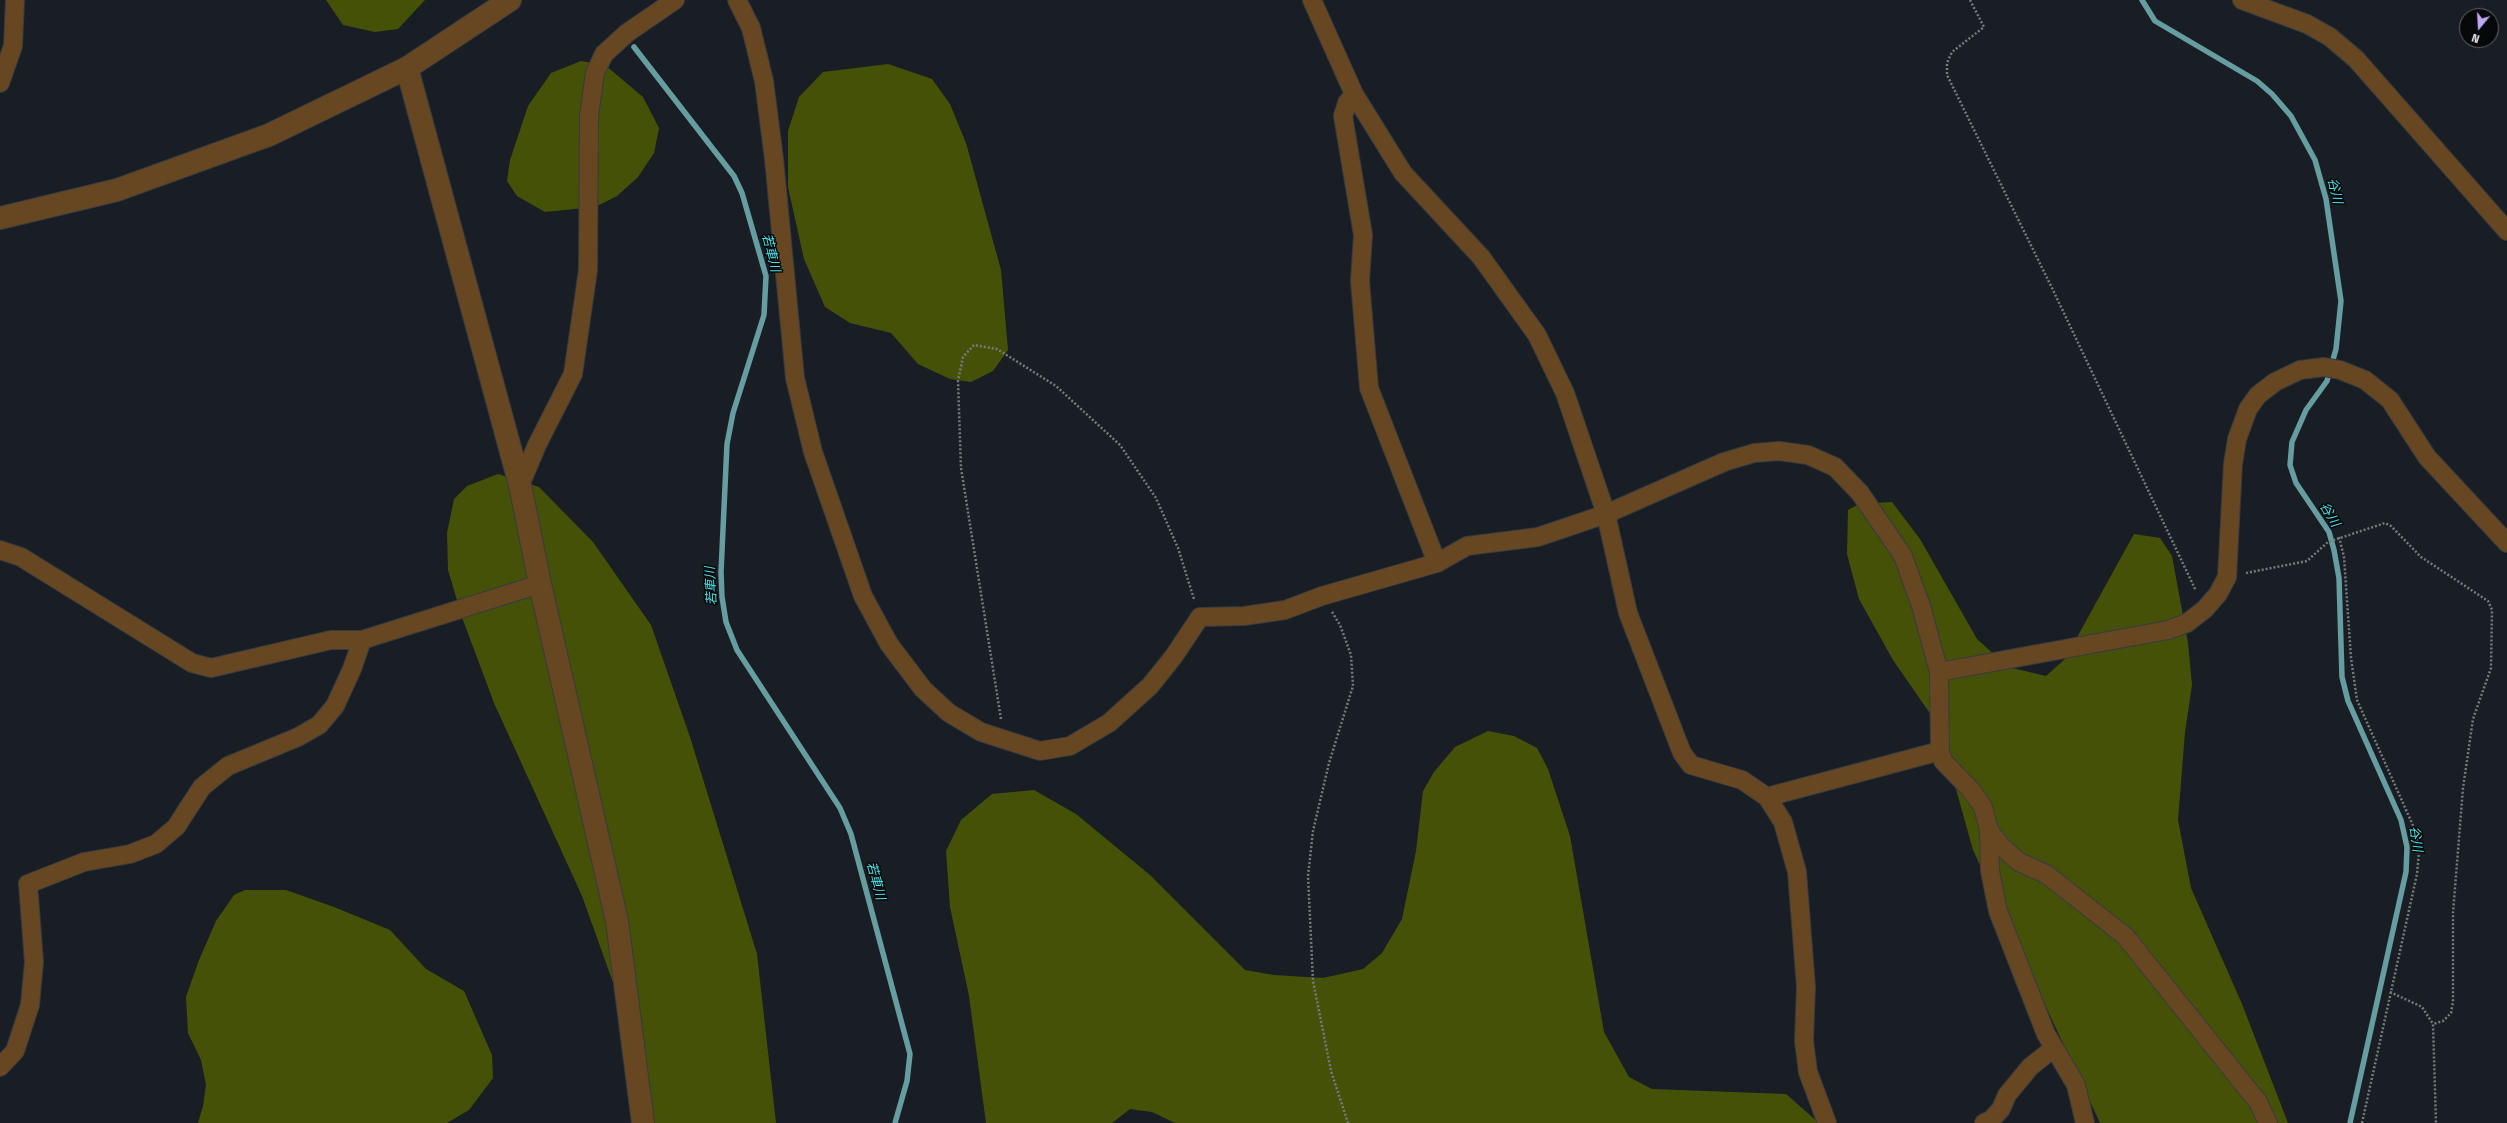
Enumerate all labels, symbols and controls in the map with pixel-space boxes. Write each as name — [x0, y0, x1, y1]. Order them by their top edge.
north arrow — [2459, 8, 2499, 48]
text: N — [2470, 30, 2482, 47]
water label: 谷川 — [2323, 177, 2345, 205]
water label: 若車川 — [758, 232, 782, 274]
water label: 谷川 — [2316, 500, 2342, 530]
water label: 若車川 — [703, 566, 721, 606]
water label: 谷川 — [2405, 825, 2425, 853]
water label: 若車川 — [862, 860, 888, 902]

